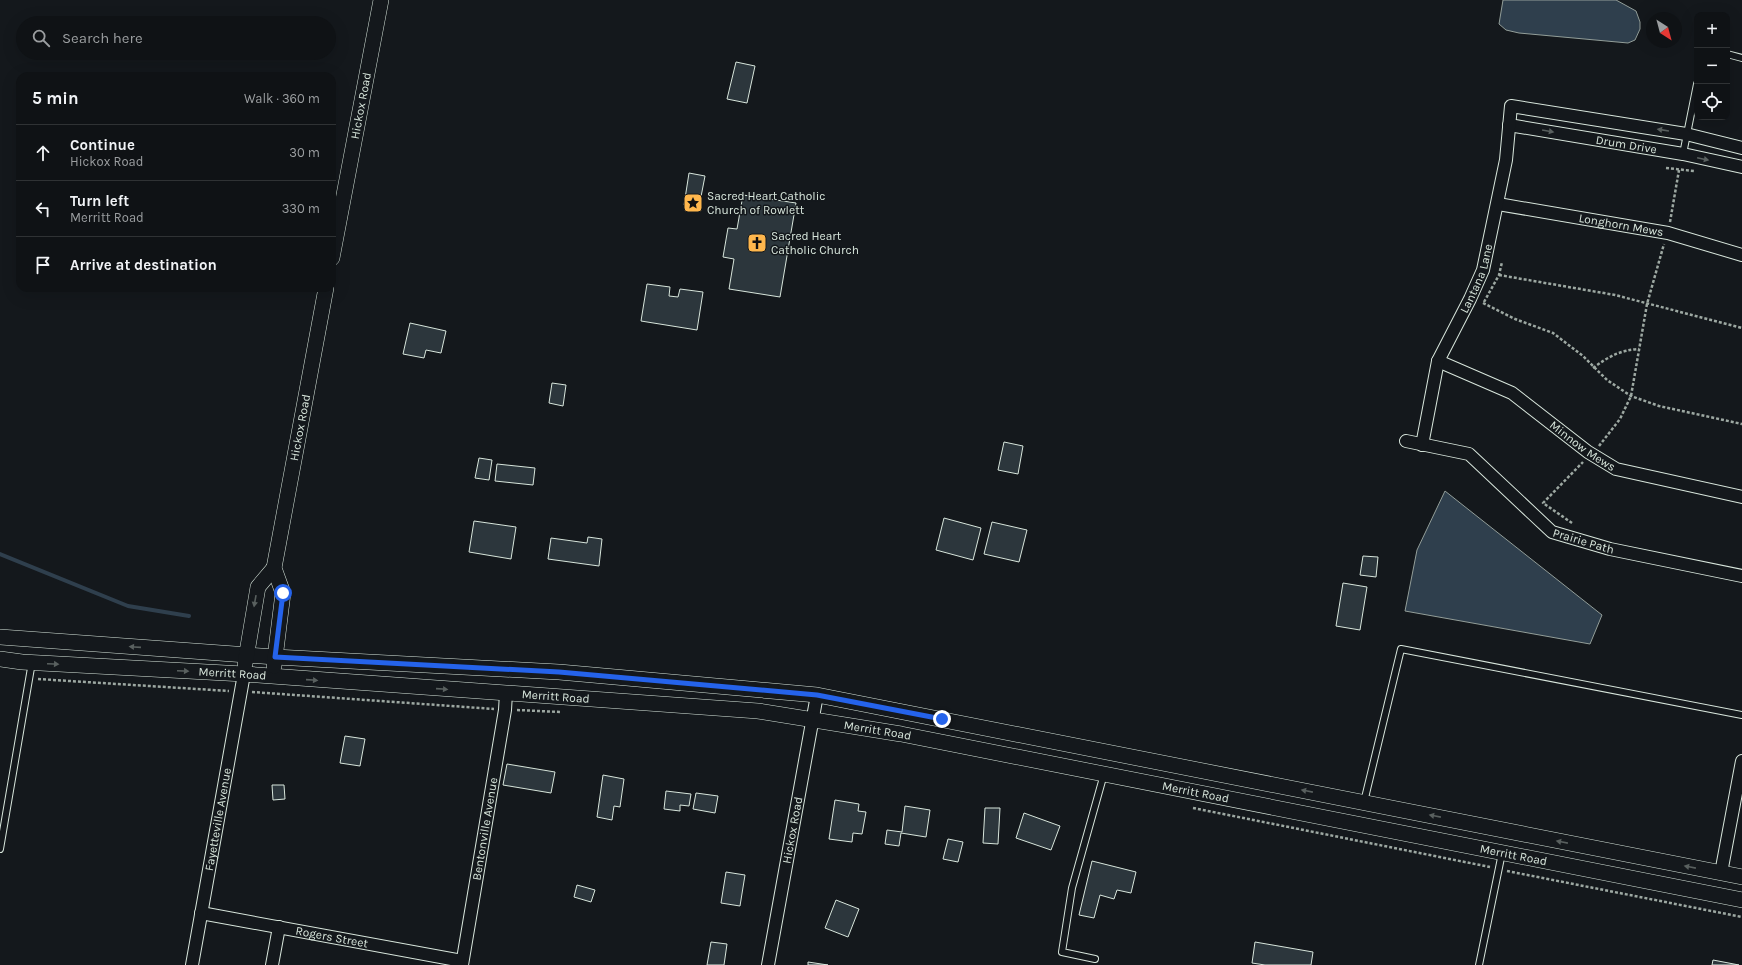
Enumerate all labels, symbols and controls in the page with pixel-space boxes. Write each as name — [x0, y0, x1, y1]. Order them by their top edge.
north arrow — [1646, 12, 1682, 48]
map controls — [1694, 12, 1730, 120]
button: + — [1694, 12, 1730, 48]
search box — [16, 16, 336, 60]
icon: search — [30, 27, 52, 49]
text: Search here — [62, 29, 143, 47]
button: − — [1694, 48, 1730, 84]
street label: Hickox Road — [348, 71, 374, 140]
button: locate — [1694, 84, 1730, 120]
text: 5 min — [32, 88, 79, 108]
text: Walk · 360 m — [244, 91, 320, 106]
one-way arrow — [1657, 127, 1669, 133]
one-way arrow — [1542, 128, 1554, 134]
street label: Drum Drive — [1595, 133, 1658, 157]
text: Continue — [70, 136, 135, 154]
icon: ahead — [32, 142, 54, 164]
text: 30 m — [289, 145, 320, 160]
text: Hickox Road — [70, 154, 143, 169]
one-way arrow — [1697, 156, 1710, 162]
place label: Sacred Heart Catholic Church of Rowlett — [707, 189, 825, 217]
text: Turn left — [70, 192, 129, 210]
place icon: Sacred Heart Catholic Church of Rowlett — [682, 192, 704, 214]
icon: left — [32, 198, 54, 220]
text: 330 m — [282, 201, 320, 216]
text: Merritt Road — [70, 210, 144, 225]
street label: Longhorn Mews — [1578, 211, 1665, 239]
place label: Sacred Heart Catholic Church — [771, 229, 859, 257]
church icon: Sacred Heart Catholic Church — [746, 232, 768, 254]
street label: Lantana Lane — [1457, 243, 1495, 315]
icon: arrive — [32, 254, 54, 276]
text: Arrive at destination — [70, 256, 217, 274]
street label: Hickox Road — [287, 393, 313, 462]
street label: Minnow Mews — [1547, 418, 1618, 474]
street label: Prairie Path — [1551, 526, 1615, 557]
route start — [274, 584, 292, 602]
one-way arrow — [252, 595, 258, 607]
one-way arrow — [129, 644, 141, 651]
one-way arrow — [47, 660, 59, 667]
street label: Merritt Road — [198, 665, 267, 683]
one-way arrow — [177, 667, 189, 674]
one-way arrow — [306, 676, 318, 683]
one-way arrow — [436, 685, 448, 692]
street label: Merritt Road — [521, 687, 590, 706]
route end — [933, 710, 951, 728]
street label: Merritt Road — [843, 718, 913, 743]
street label: Fayetteville Avenue — [202, 767, 234, 872]
street label: Bentonville Avenue — [469, 776, 501, 881]
street label: Merritt Road — [1161, 779, 1230, 806]
one-way arrow — [1301, 788, 1314, 794]
street label: Hickox Road — [780, 796, 805, 865]
one-way arrow — [1429, 813, 1441, 819]
one-way arrow — [1556, 838, 1569, 844]
street label: Merritt Road — [1479, 841, 1548, 868]
one-way arrow — [1684, 863, 1696, 869]
street label: Rogers Street — [294, 924, 370, 951]

